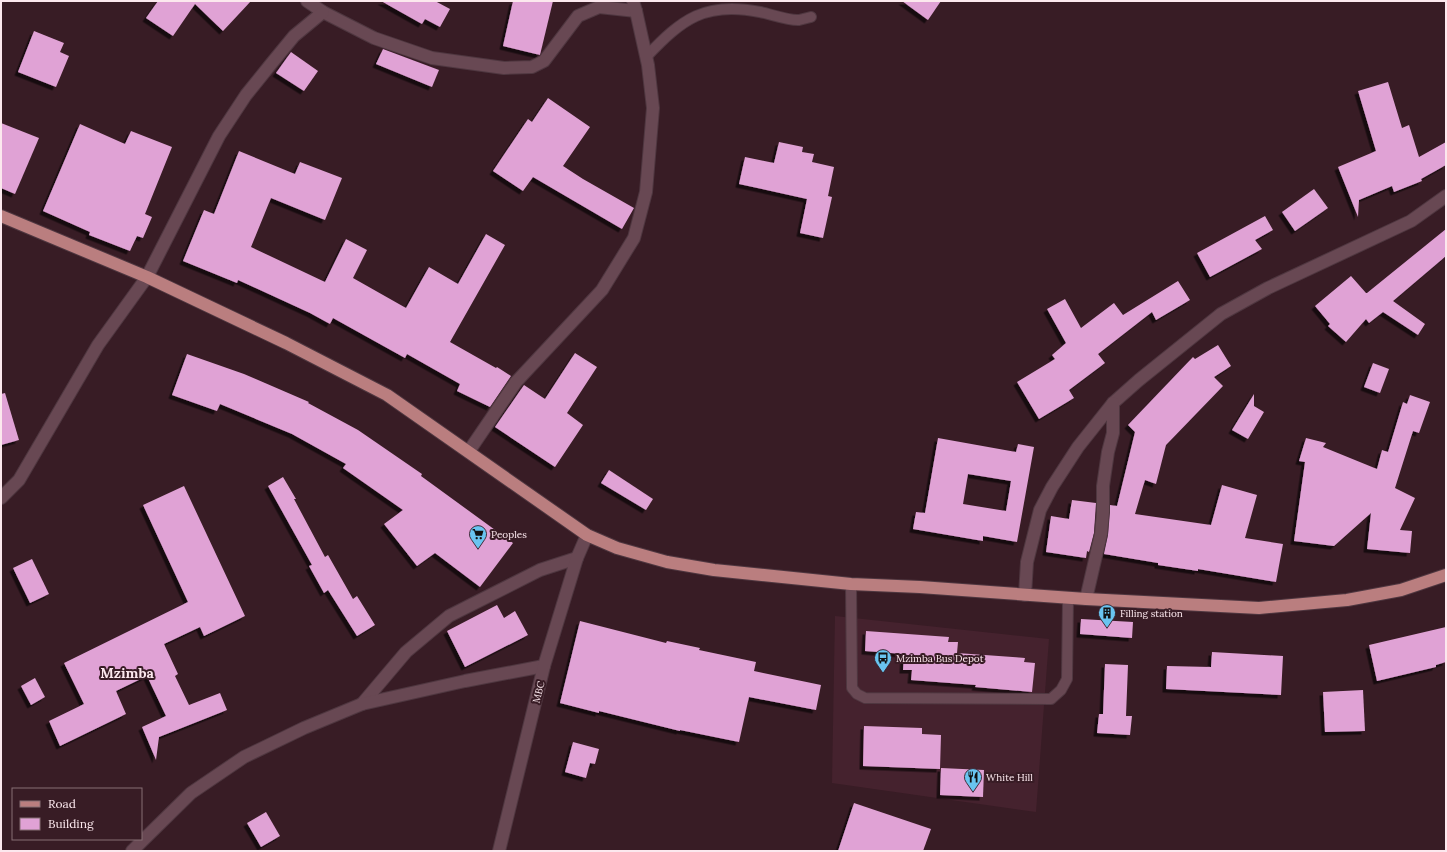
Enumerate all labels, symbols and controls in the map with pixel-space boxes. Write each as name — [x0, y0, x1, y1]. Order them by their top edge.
supermarket icon: Peoples — [468, 524, 488, 549]
place label: Peoples — [491, 528, 527, 541]
building icon: Filling station — [1097, 603, 1117, 628]
place label: Filling station — [1120, 607, 1183, 620]
bus stop icon: Mzimba Bus Depot — [873, 648, 893, 673]
place label: Mzimba Bus Depot — [896, 652, 984, 665]
district label: Mzimba — [100, 664, 154, 682]
street label: MBC — [529, 680, 548, 705]
restaurant icon: White Hill — [963, 767, 983, 792]
place label: White Hill — [986, 771, 1033, 784]
legend — [12, 788, 142, 840]
text: Road — [48, 796, 76, 811]
text: Building — [48, 816, 94, 831]

